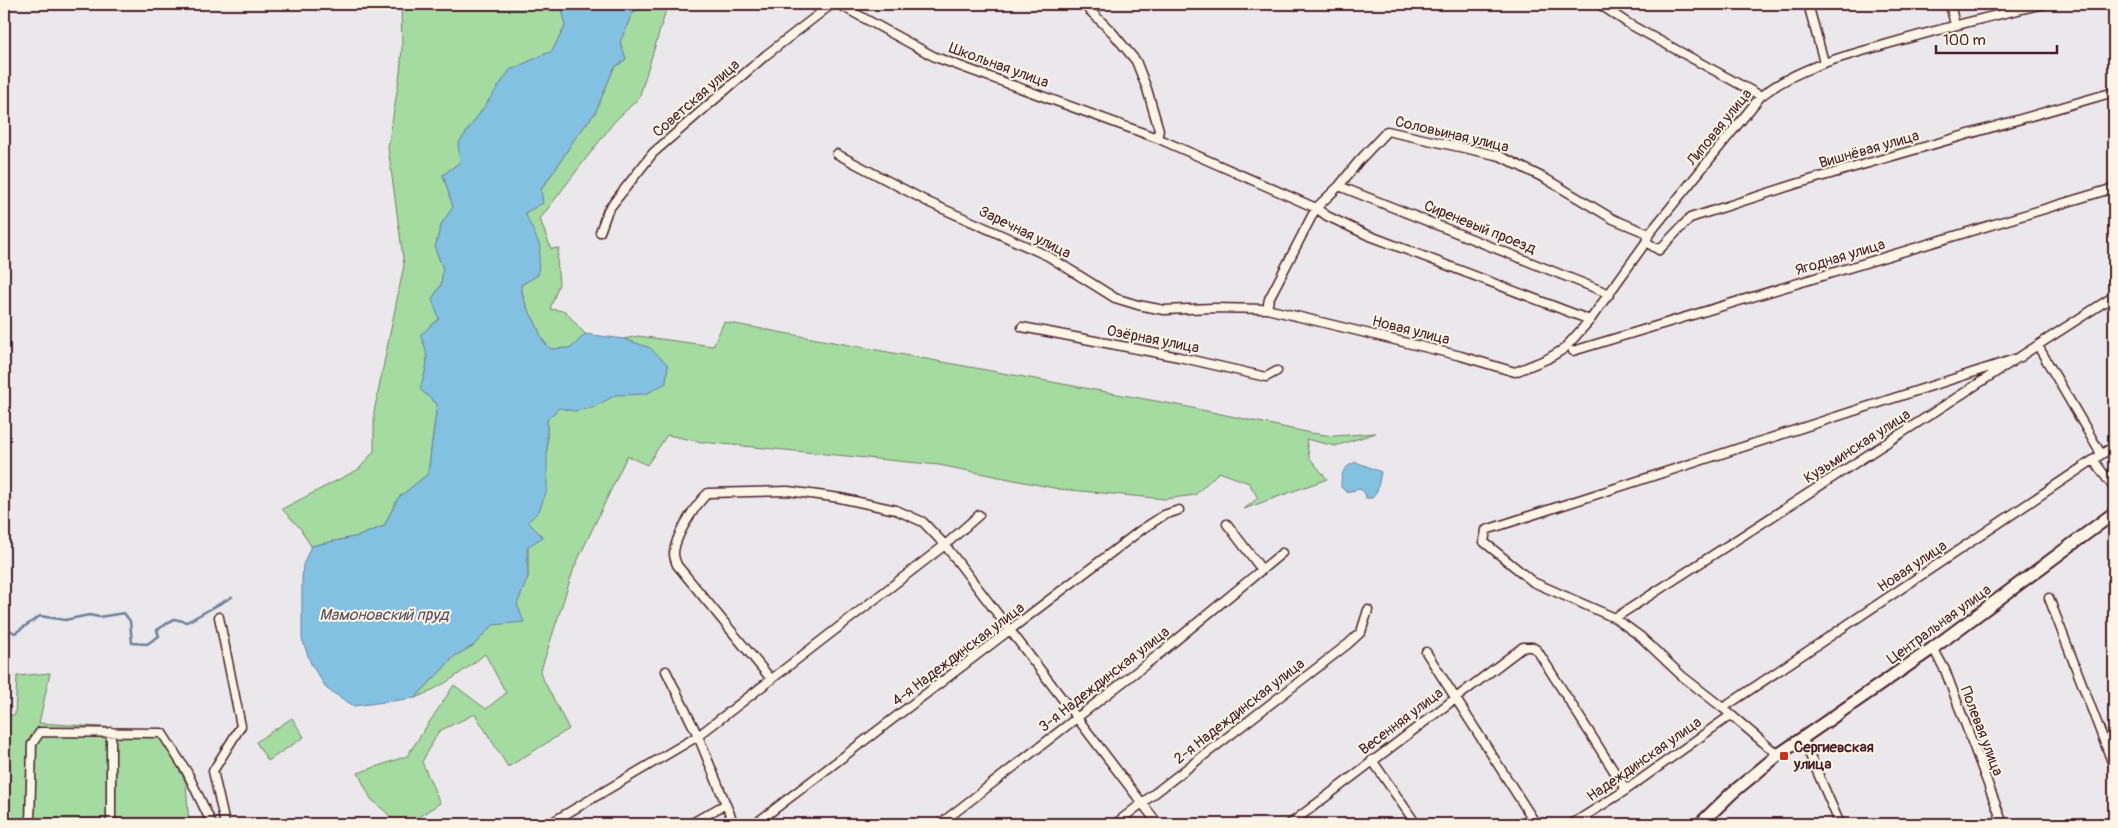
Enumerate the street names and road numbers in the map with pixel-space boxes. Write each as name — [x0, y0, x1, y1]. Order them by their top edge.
street label: Школьная улица — [946, 39, 1051, 92]
street label: Советская улица — [649, 55, 744, 141]
street label: Липовая улица — [1682, 85, 1756, 170]
street label: Соловьиная улица — [1393, 112, 1511, 157]
street label: Вишнёвая улица — [1817, 126, 1921, 173]
street label: Сиреневый проезд — [1421, 196, 1539, 259]
street label: Заречная улица — [976, 202, 1074, 263]
street label: Ягодная улица — [1793, 235, 1887, 280]
street label: Новая улица — [1370, 312, 1452, 349]
street label: Озёрная улица — [1105, 321, 1201, 358]
street label: Кузьминская улица — [1800, 405, 1914, 488]
street label: Новая улица — [1874, 536, 1951, 597]
street label: Центральная улица — [1884, 580, 1995, 669]
street label: 4-я Надеждинская улица — [888, 598, 1028, 710]
street label: 3-я Надеждинская улица — [1035, 622, 1173, 736]
street label: 2-я Надеждинская улица — [1170, 654, 1308, 768]
street label: Весенняя улица — [1355, 684, 1447, 759]
street label: Полевая улица — [1956, 684, 2007, 779]
street label: Надеждинская улица — [1583, 713, 1705, 806]

